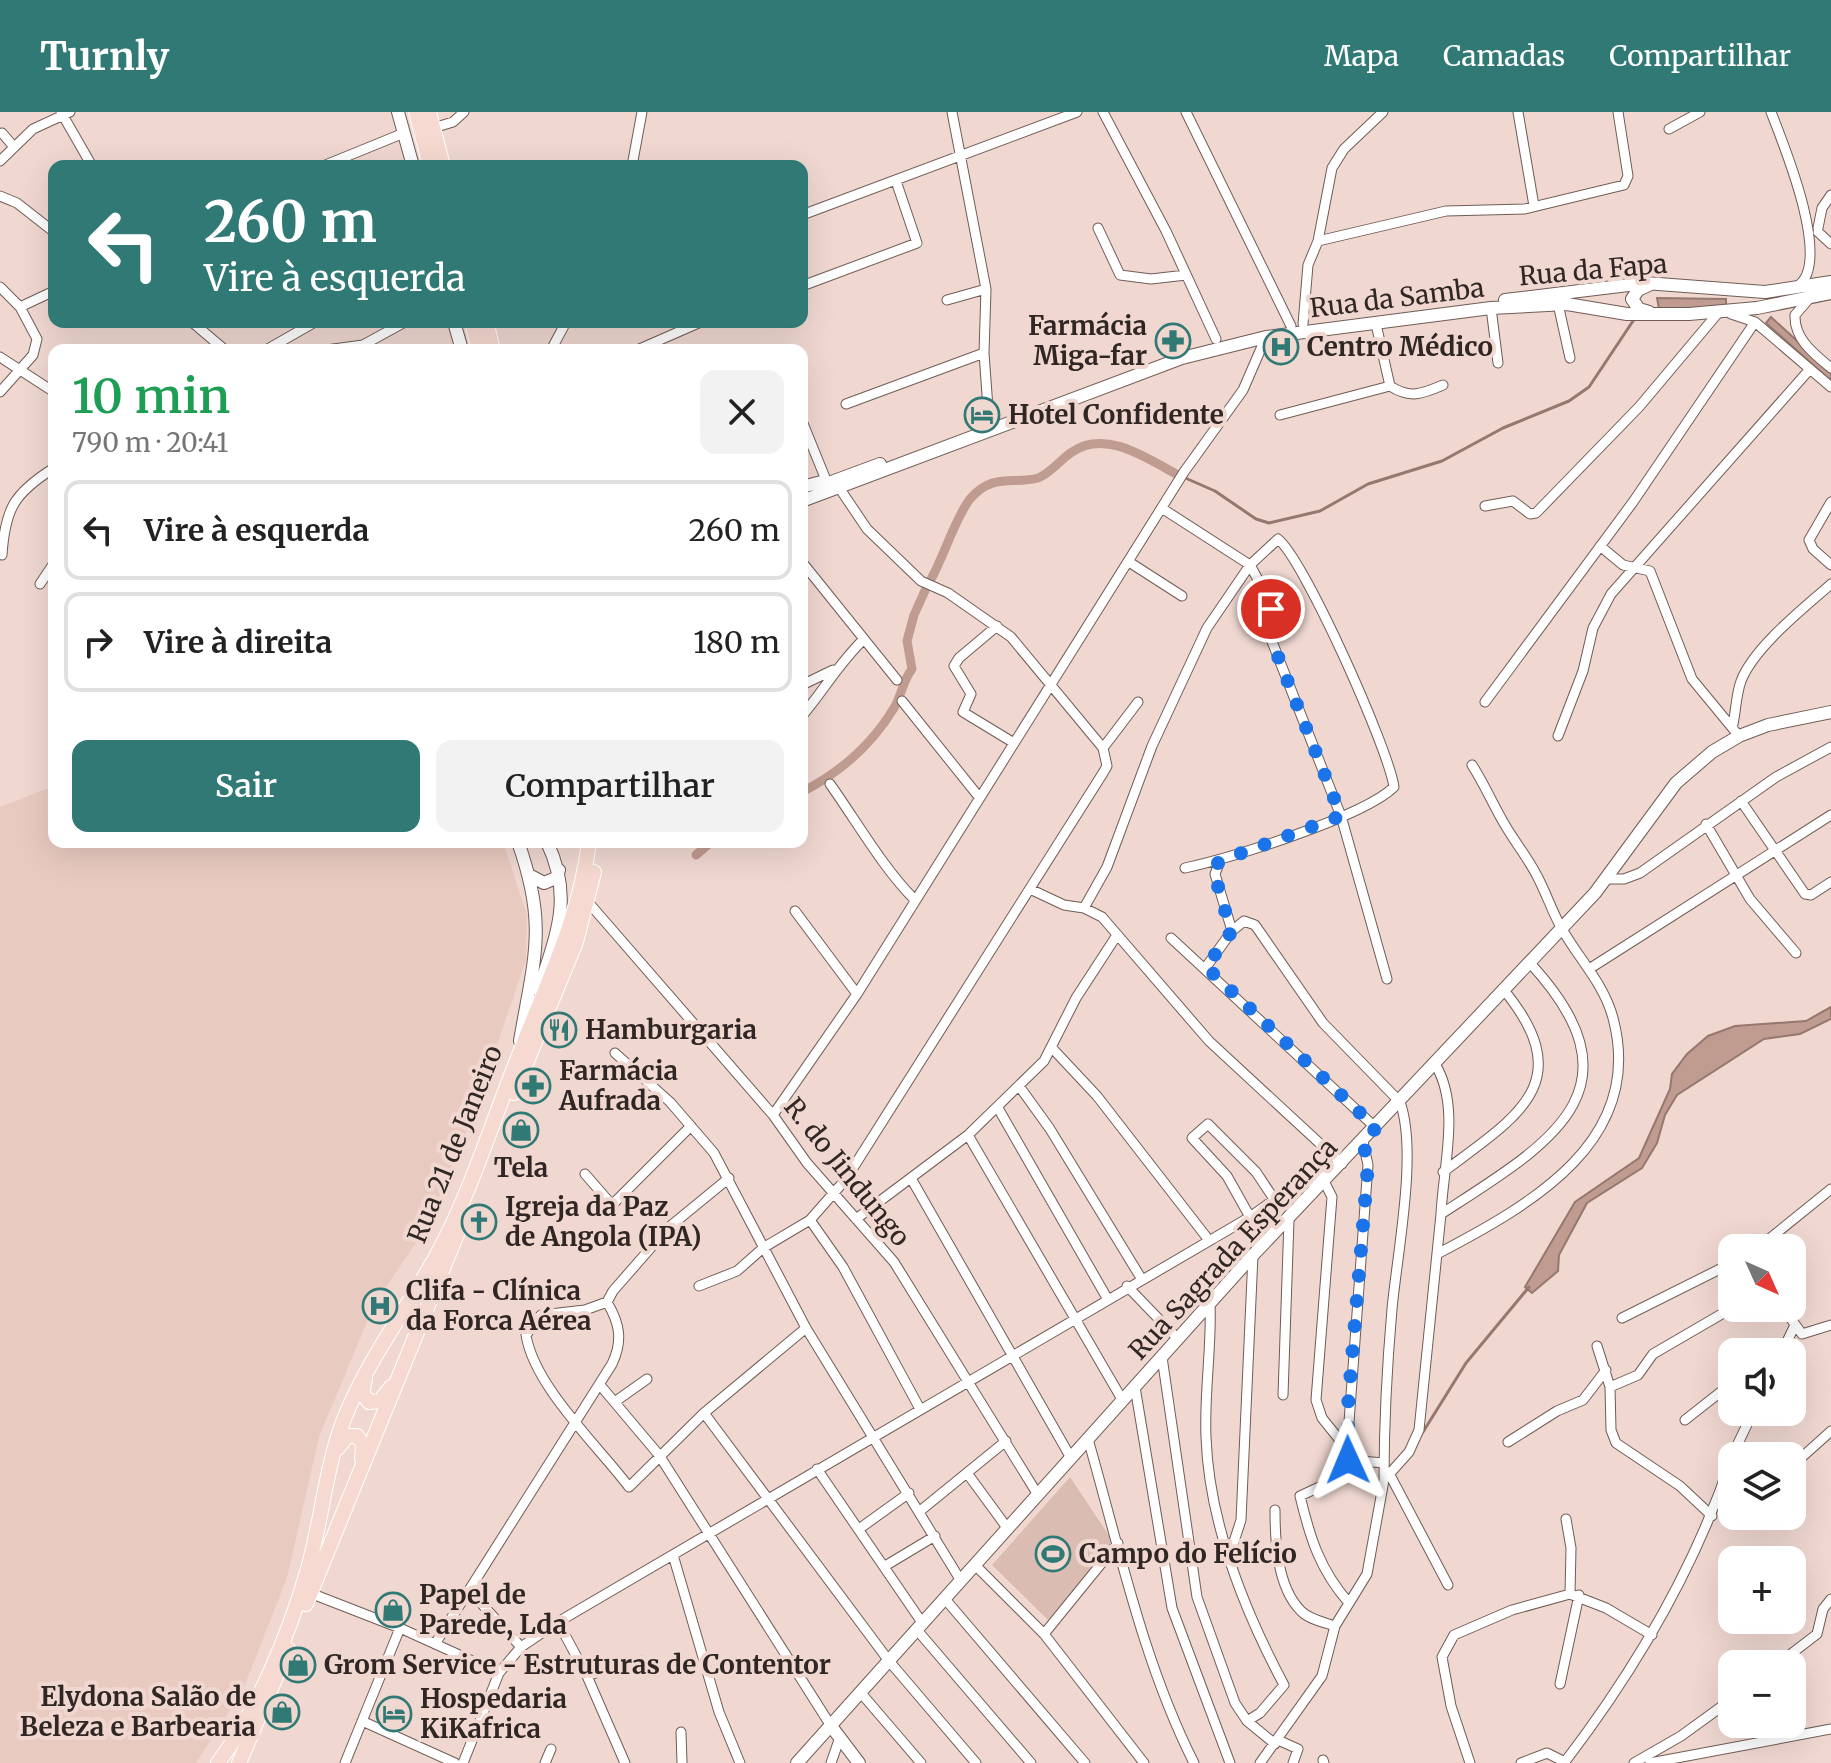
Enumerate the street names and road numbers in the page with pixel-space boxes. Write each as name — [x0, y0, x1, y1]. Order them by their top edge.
street label: Rua da Fapa — [1517, 247, 1669, 292]
street label: Rua da Samba — [1308, 270, 1486, 325]
street label: Rua 21 de Janeiro — [400, 1040, 509, 1248]
street label: R. do Jindungo — [777, 1091, 917, 1253]
street label: Rua Sagrada Esperança — [1121, 1131, 1344, 1366]

